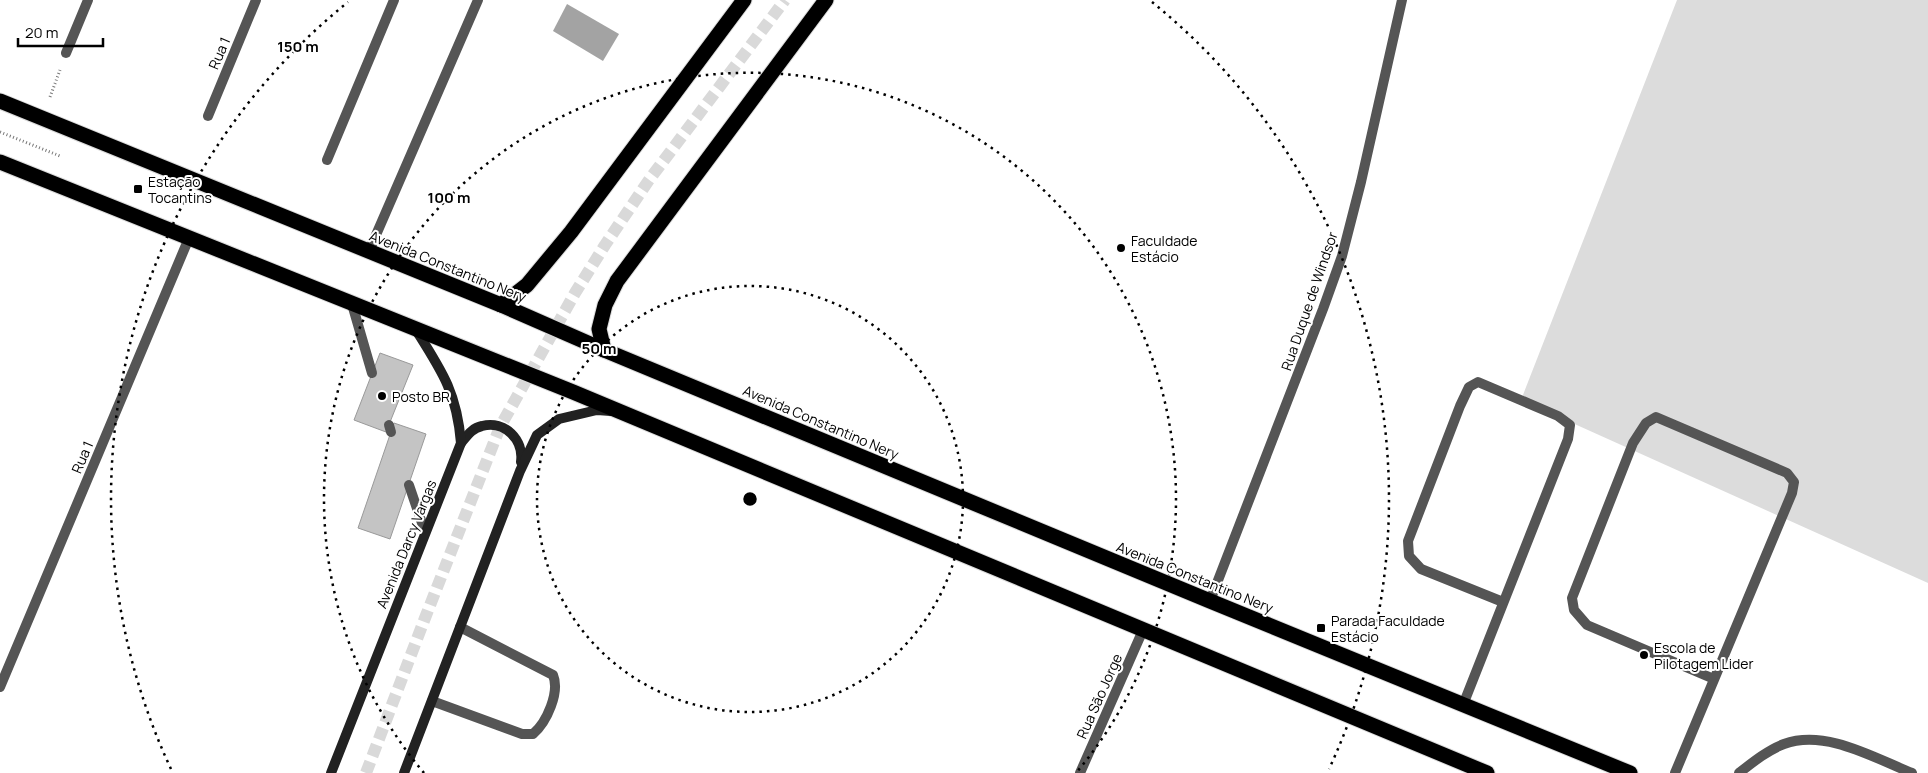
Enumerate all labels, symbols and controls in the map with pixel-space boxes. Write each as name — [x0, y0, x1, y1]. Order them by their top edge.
scale bar — [18, 15, 102, 47]
text: 20 m — [25, 22, 58, 43]
street label: Rua 1 — [204, 34, 234, 72]
text: 150 m — [277, 36, 319, 57]
place label: Estação Tocantins — [148, 172, 212, 207]
marker: Estação Tocantins — [132, 183, 144, 195]
text: 100 m — [428, 187, 470, 208]
street label: Avenida Constantino Nery — [367, 226, 530, 306]
street label: Rua Duque de Windsor — [1276, 229, 1342, 373]
place label: Faculdade Estácio — [1131, 231, 1197, 266]
marker: Faculdade Estácio — [1115, 242, 1127, 254]
text: 50 m — [581, 338, 617, 359]
street label: Avenida Constantino Nery — [740, 381, 902, 464]
place label: Posto BR — [392, 387, 450, 406]
marker: Posto BR — [376, 390, 388, 402]
street label: Rua 1 — [67, 438, 97, 476]
street label: Avenida Darcy Vargas — [372, 477, 440, 611]
centre of rings — [741, 490, 759, 508]
street label: Avenida Constantino Nery — [1114, 537, 1277, 617]
place label: Parada Faculdade Estácio — [1331, 611, 1445, 646]
marker: Parada Faculdade Estácio — [1315, 622, 1327, 634]
place label: Escola de Pilotagem Lider — [1654, 638, 1754, 673]
marker: Escola de Pilotagem Lider — [1638, 649, 1650, 661]
street label: Rua São Jorge — [1072, 650, 1126, 742]

